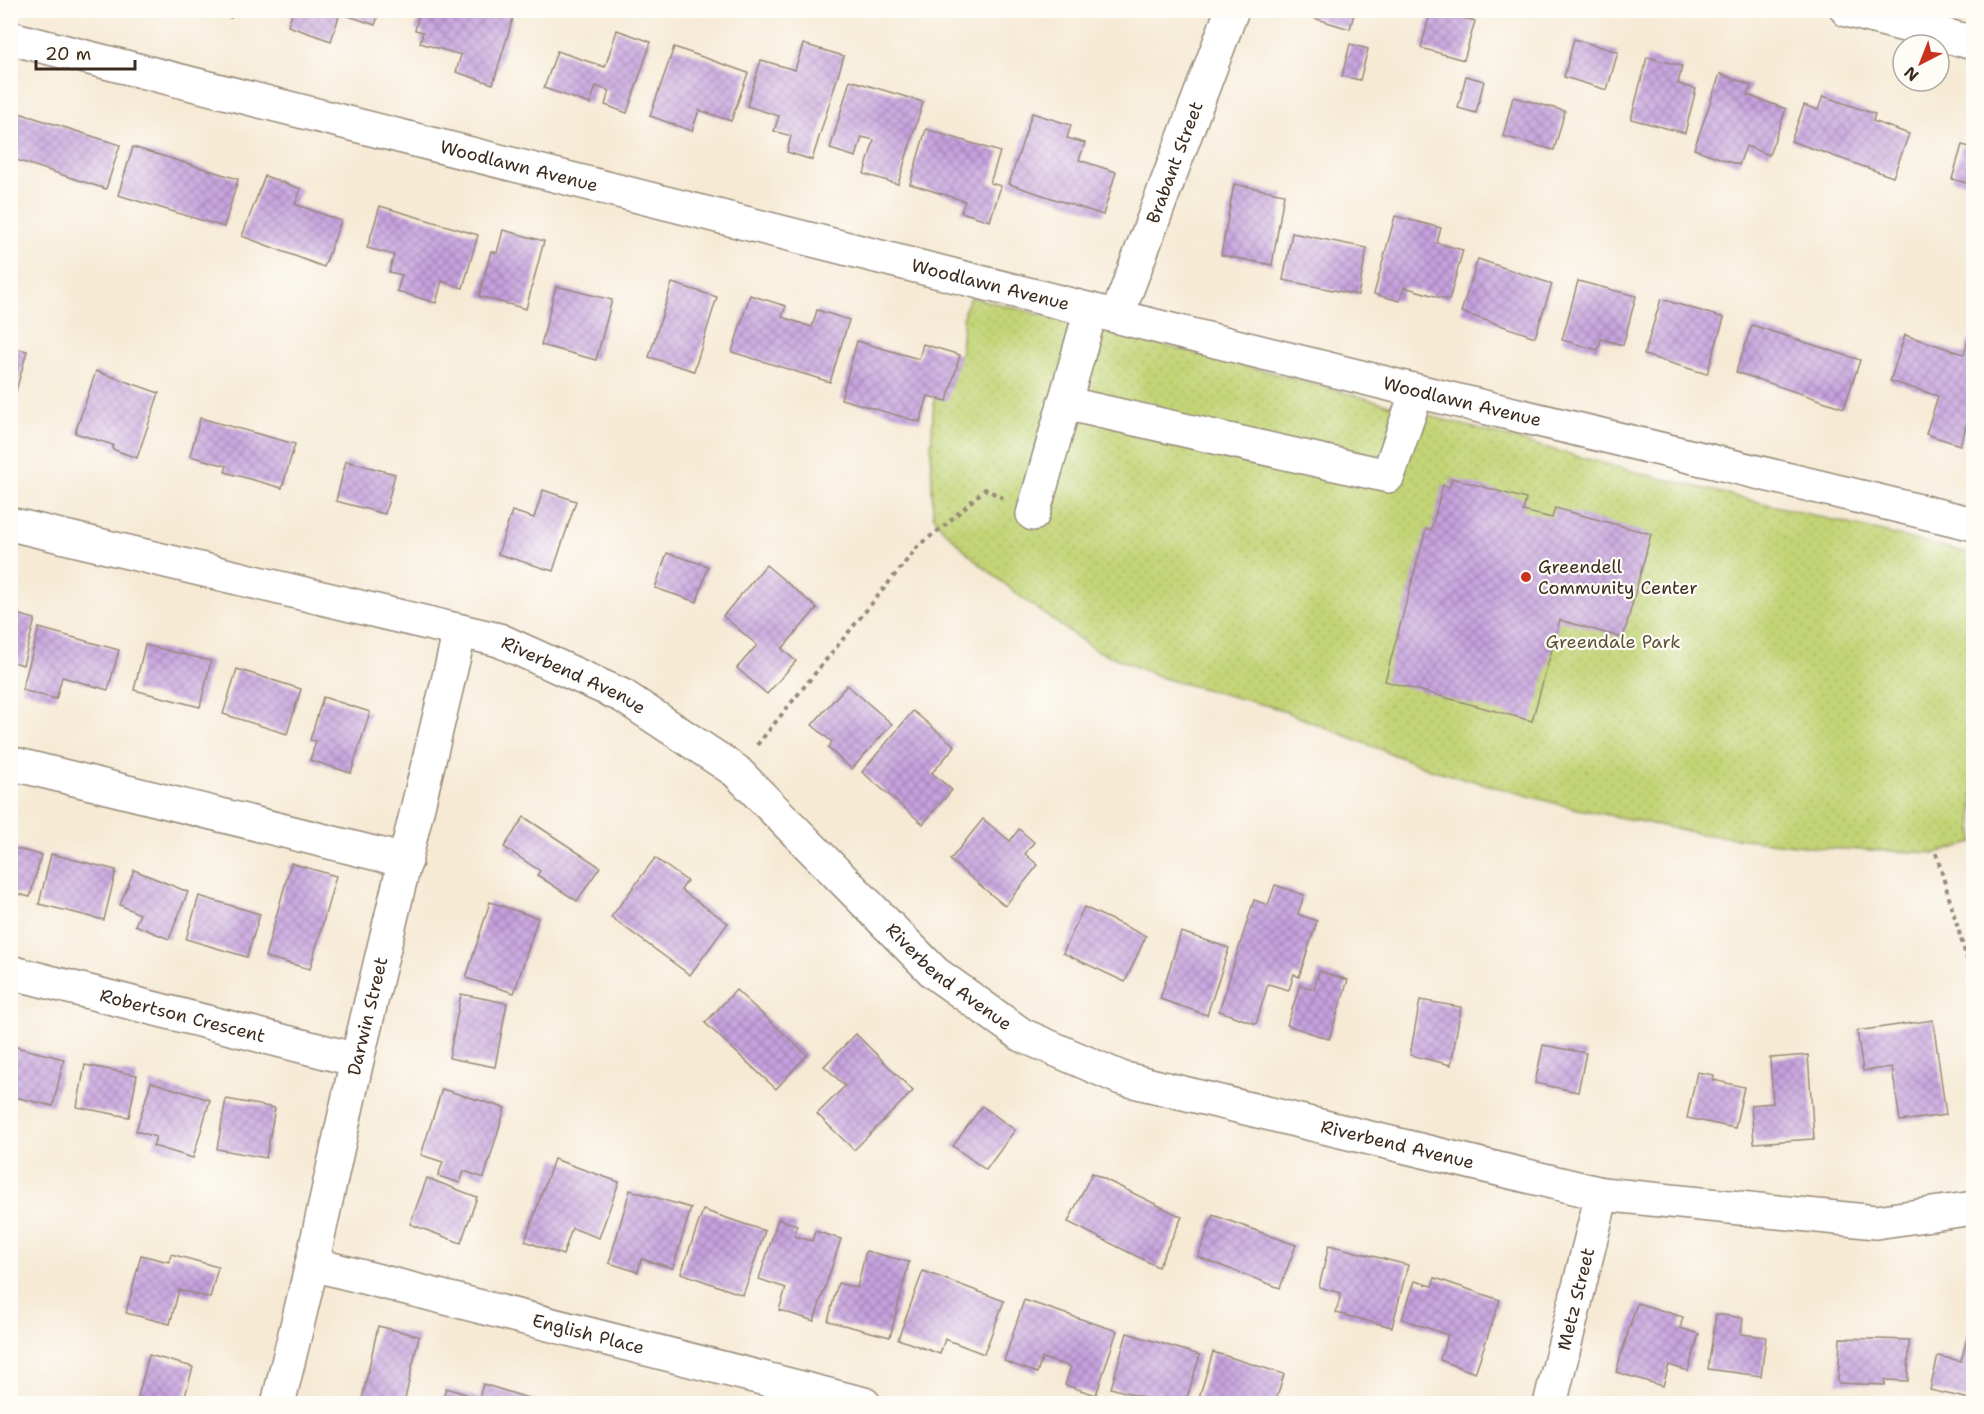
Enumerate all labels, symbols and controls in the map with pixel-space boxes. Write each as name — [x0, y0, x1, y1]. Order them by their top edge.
scale bar — [36, 33, 135, 71]
north arrow — [1891, 33, 1951, 93]
text: 20 m — [45, 42, 91, 66]
text: N — [1900, 62, 1923, 86]
street label: Brabant Street — [1141, 98, 1209, 227]
street label: Woodlawn Avenue — [438, 135, 601, 198]
street label: Woodlawn Avenue — [909, 253, 1072, 316]
street label: Woodlawn Avenue — [1380, 371, 1544, 432]
place label: Greendell Community Center — [1538, 555, 1698, 600]
marker: Greendell Community Center — [1519, 570, 1533, 584]
park label: Greendale Park — [1546, 630, 1680, 654]
street label: Riverbend Avenue — [498, 631, 650, 720]
street label: Riverbend Avenue — [881, 918, 1017, 1036]
street label: Darwin Street — [342, 954, 393, 1078]
street label: Robertson Crescent — [97, 983, 268, 1048]
street label: Riverbend Avenue — [1318, 1115, 1477, 1175]
street label: Metz Street — [1552, 1245, 1600, 1353]
street label: English Place — [530, 1308, 647, 1360]

